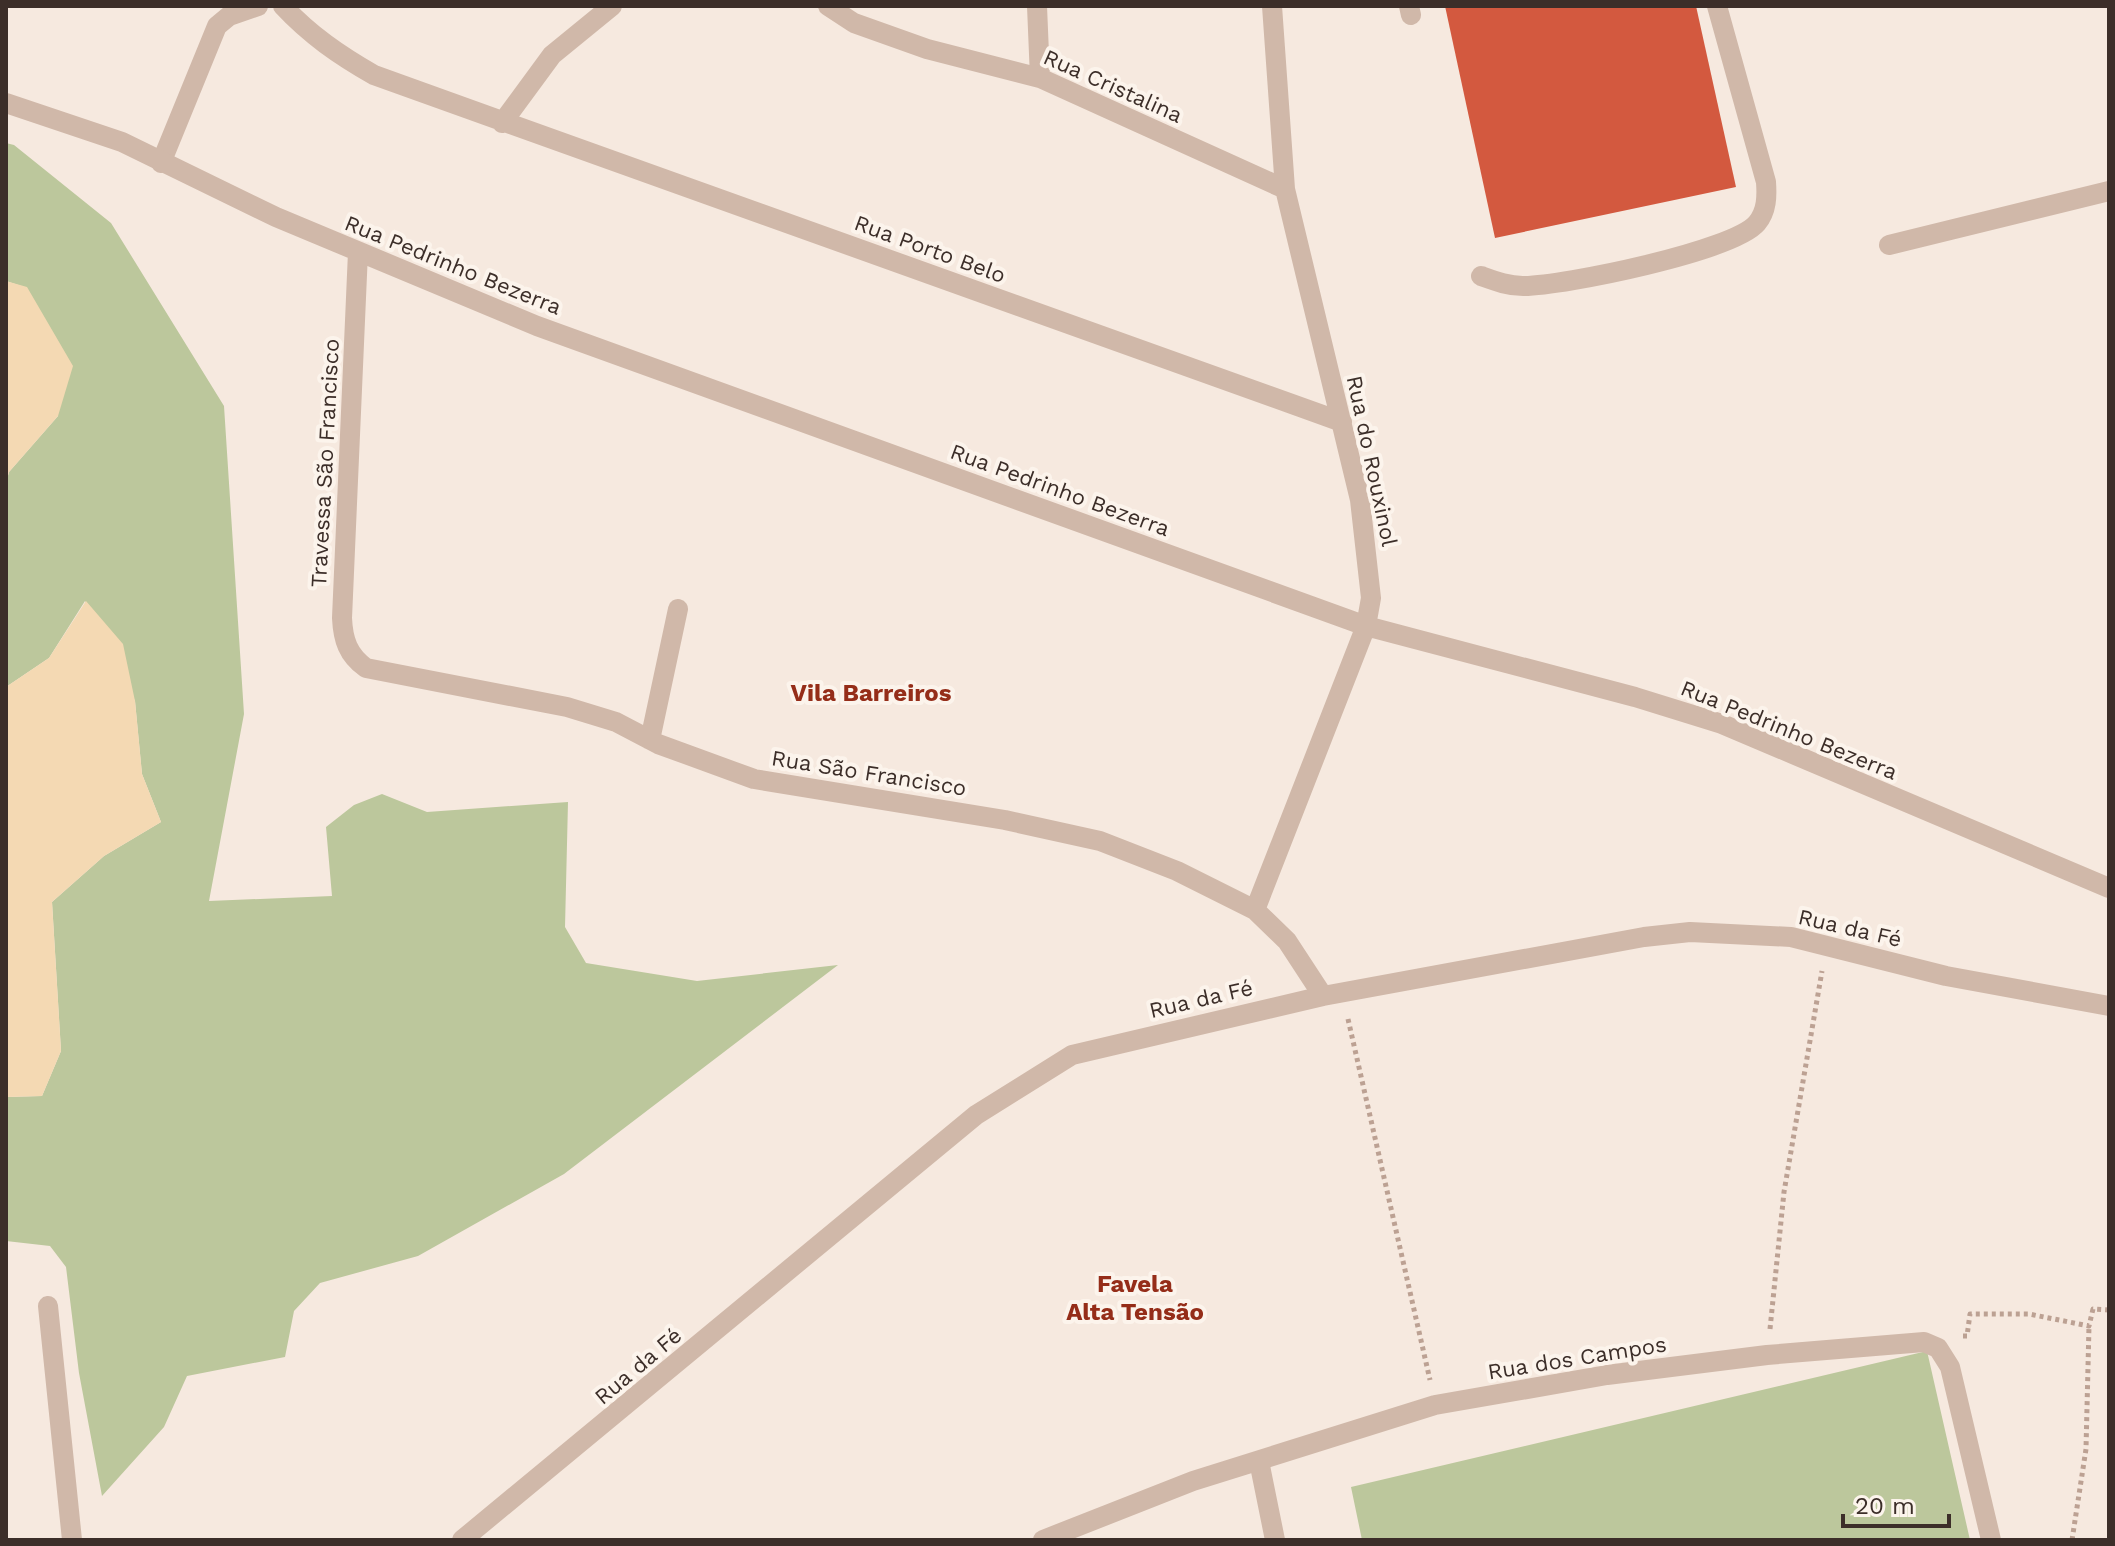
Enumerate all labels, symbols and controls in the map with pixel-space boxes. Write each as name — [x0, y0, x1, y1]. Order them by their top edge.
street label: Rua Cristalina — [1040, 44, 1186, 128]
street label: Rua Pedrinho Bezerra — [341, 210, 565, 320]
street label: Rua Porto Belo — [851, 210, 1009, 288]
street label: Travessa São Francisco — [306, 338, 344, 588]
street label: Rua do Rouxinol — [1342, 373, 1402, 549]
street label: Rua Pedrinho Bezerra — [947, 439, 1173, 541]
street label: Rua Pedrinho Bezerra — [1677, 675, 1901, 785]
district label: Vila Barreiros — [791, 679, 952, 707]
street label: Rua São Francisco — [770, 745, 968, 801]
street label: Rua da Fé — [1796, 904, 1904, 952]
street label: Rua da Fé — [1147, 975, 1255, 1023]
district label: Favela Alta Tensão — [1066, 1270, 1204, 1326]
street label: Rua da Fé — [590, 1322, 686, 1410]
street label: Rua dos Campos — [1486, 1332, 1668, 1384]
scale bar — [1843, 1478, 1949, 1528]
text: 20 m — [1855, 1492, 1915, 1520]

